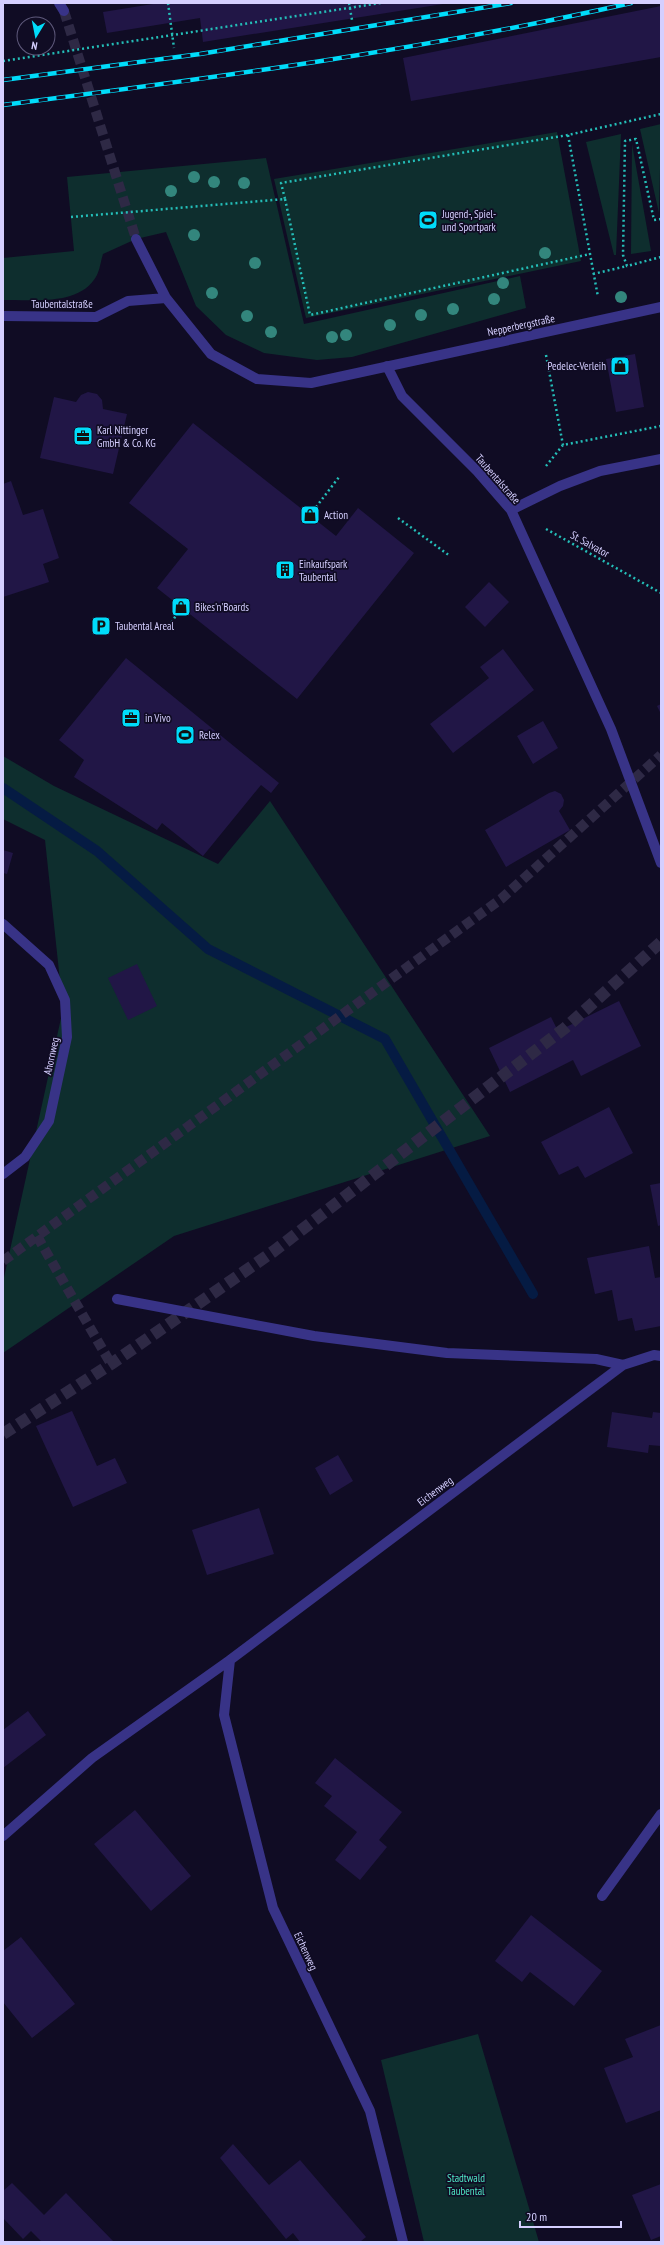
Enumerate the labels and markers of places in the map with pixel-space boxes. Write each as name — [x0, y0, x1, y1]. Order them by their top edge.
place label: Jugend-, Spiel- und Sportpark — [441, 207, 496, 234]
sports icon: Jugend-, Spiel- und Sportpark — [417, 209, 439, 231]
shop icon: Pedelec-Verleih — [609, 355, 631, 377]
place label: Pedelec-Verleih — [547, 359, 606, 373]
place label: Karl Nittinger GmbH & Co. KG — [97, 423, 156, 450]
office icon: Karl Nittinger GmbH & Co. KG — [72, 425, 94, 447]
shop icon: Action — [299, 504, 321, 526]
place label: Action — [324, 508, 348, 522]
place label: Einkaufspark Taubental — [299, 557, 348, 584]
building icon: Einkaufspark Taubental — [274, 559, 296, 581]
shop icon: Bikes'n'Boards — [170, 596, 192, 618]
place label: Bikes'n'Boards — [195, 600, 249, 614]
parking icon: Taubental Areal — [90, 615, 112, 637]
place label: Taubental Areal — [115, 619, 174, 633]
office icon: in Vivo — [120, 707, 142, 729]
place label: in Vivo — [145, 711, 171, 725]
sports icon: Relex — [174, 724, 196, 746]
place label: Relex — [199, 728, 220, 742]

